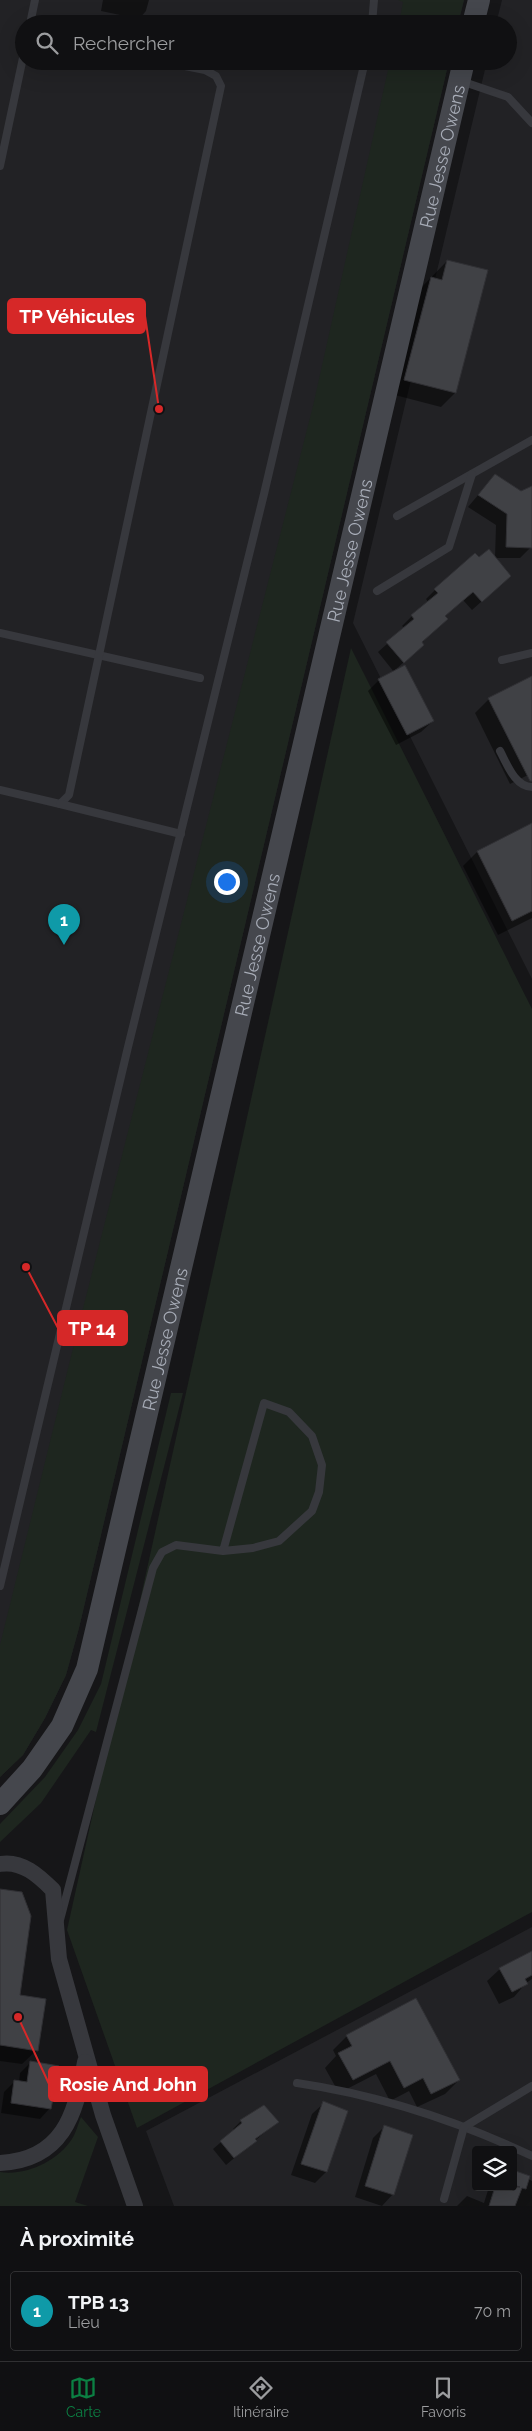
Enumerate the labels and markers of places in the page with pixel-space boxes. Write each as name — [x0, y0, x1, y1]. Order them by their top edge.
callout: TP Véhicules — [8, 299, 145, 333]
pin: 1 — [48, 904, 80, 945]
callout: TP 14 — [58, 1311, 127, 1345]
callout: Rosie And John — [49, 2067, 207, 2101]

